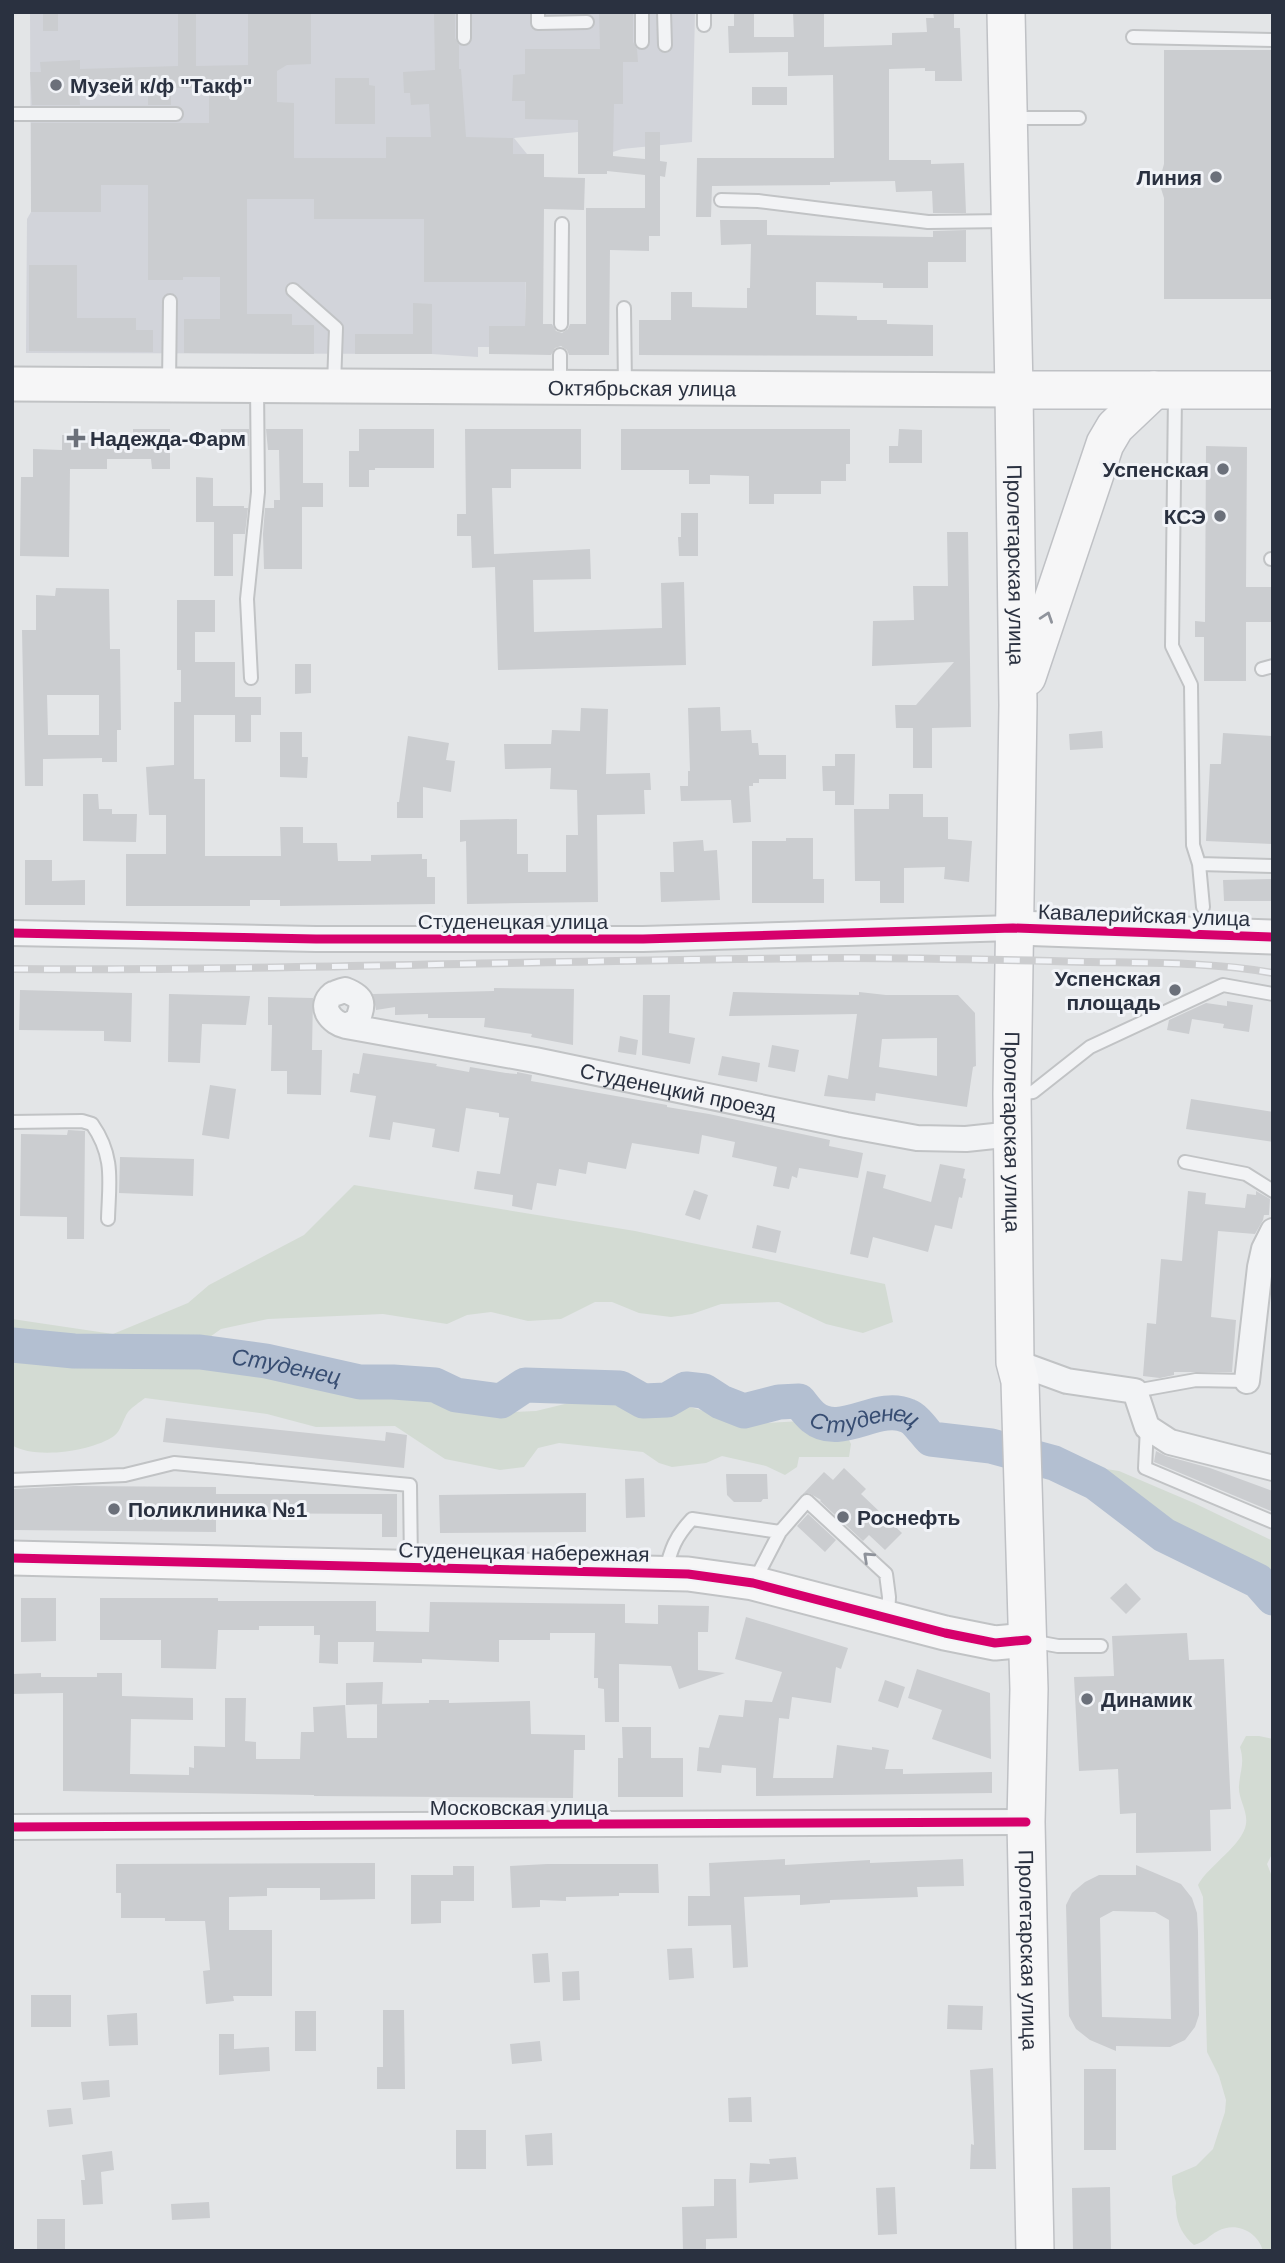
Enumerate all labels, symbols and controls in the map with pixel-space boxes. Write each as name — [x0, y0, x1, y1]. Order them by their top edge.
place label: Музей к/ф "Такф" — [70, 74, 253, 97]
marker: Музей к/ф "Такф" — [48, 77, 64, 93]
place label: Линия — [1137, 166, 1202, 189]
marker: Линия — [1208, 169, 1224, 185]
street label: Октябрьская улица — [548, 376, 737, 400]
place label: Надежда-Фарм — [90, 427, 246, 450]
marker: Надежда-Фарм — [68, 430, 84, 446]
place label: Успенская — [1102, 458, 1209, 481]
marker: Успенская — [1215, 461, 1231, 477]
street label: Пролетарская улица — [1003, 464, 1029, 666]
place label: КСЭ — [1164, 505, 1206, 528]
marker: КСЭ — [1212, 508, 1228, 524]
one-way arrow — [1039, 611, 1053, 624]
street label: Кавалерийская улица — [1037, 900, 1251, 930]
street label: Студенецкая улица — [418, 910, 608, 933]
place label: Успенская площадь — [1054, 967, 1161, 1014]
marker: Успенская площадь — [1167, 982, 1183, 998]
street label: Пролетарская улица — [1000, 1031, 1025, 1233]
street label: Студенецкий проезд — [578, 1058, 779, 1122]
water label: Студенец — [230, 1343, 344, 1390]
water label: Студенец — [806, 1399, 925, 1438]
place label: Поликлиника №1 — [128, 1498, 308, 1521]
marker: Поликлиника №1 — [106, 1501, 122, 1517]
place label: Роснефть — [857, 1506, 960, 1529]
marker: Роснефть — [835, 1509, 851, 1525]
street label: Студенецкая набережная — [398, 1538, 650, 1566]
one-way arrow — [863, 1553, 876, 1565]
place label: Динамик — [1101, 1688, 1193, 1711]
marker: Динамик — [1079, 1691, 1095, 1707]
street label: Московская улица — [430, 1796, 609, 1819]
street label: Пролетарская улица — [1015, 1849, 1042, 2051]

